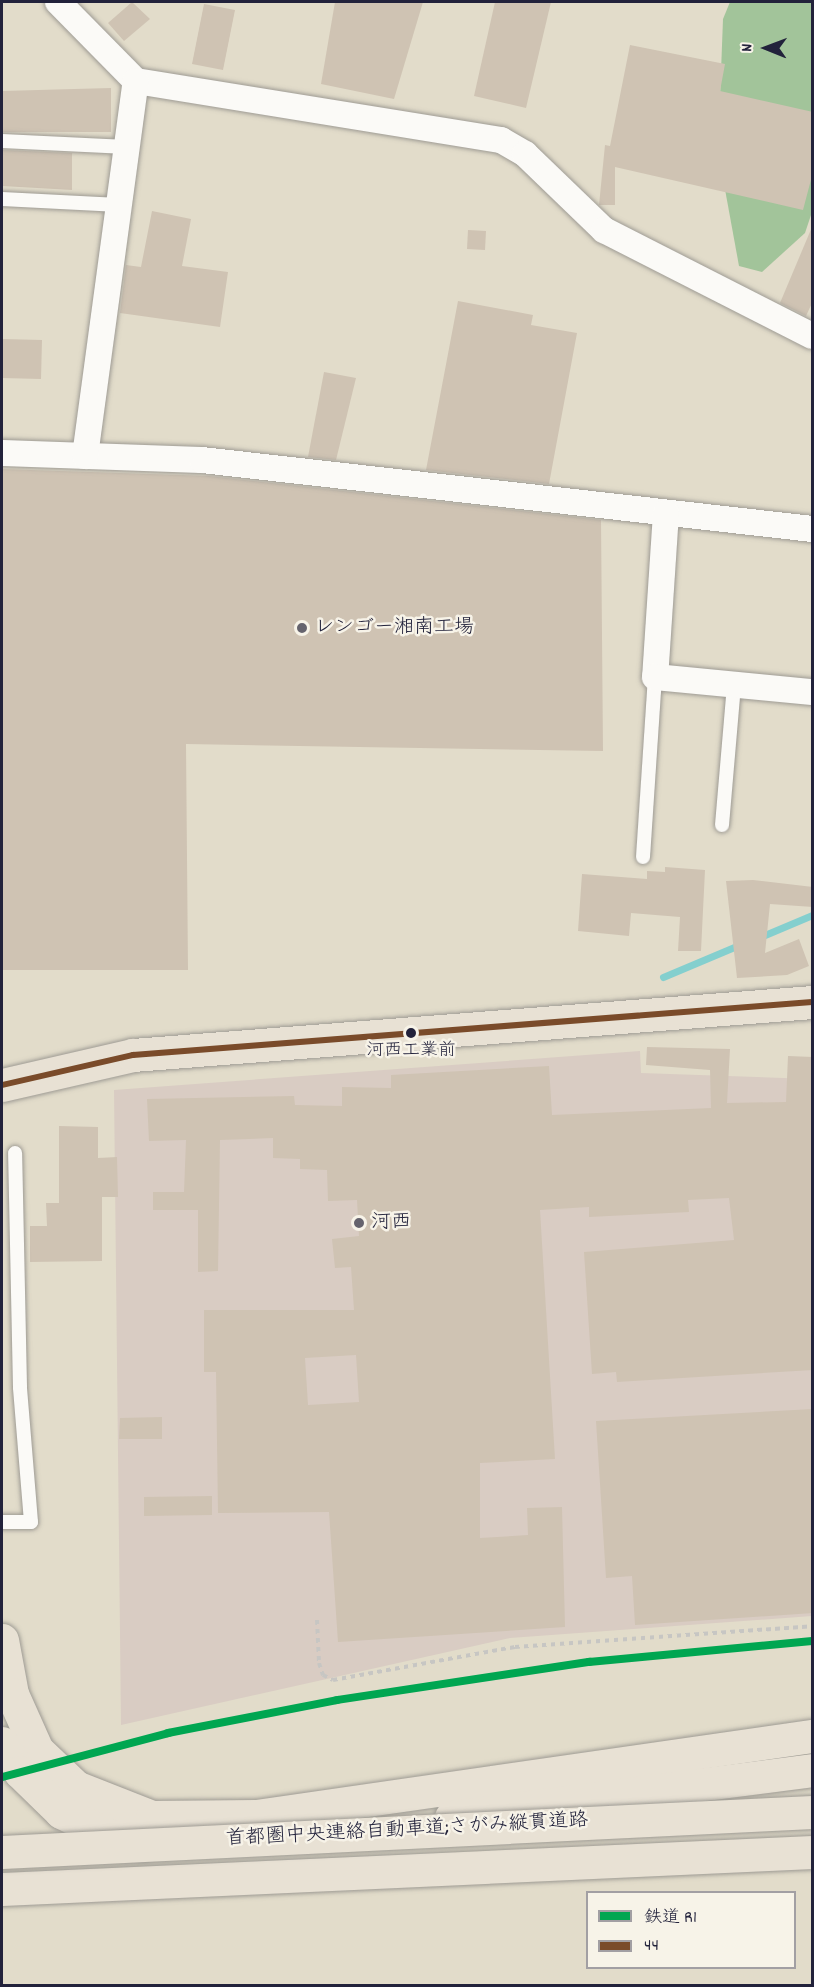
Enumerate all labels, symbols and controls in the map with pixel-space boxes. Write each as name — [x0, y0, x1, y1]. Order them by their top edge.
north arrow — [736, 18, 796, 78]
text: N — [736, 44, 759, 52]
place label: レンゴー湘南工場 — [314, 616, 474, 640]
marker: レンゴー湘南工場 — [295, 621, 309, 635]
marker: 河西工業前 — [405, 1027, 417, 1039]
place label: 河西工業前 — [366, 1041, 456, 1063]
place label: 河西 — [371, 1211, 411, 1235]
marker: 河西 — [352, 1216, 366, 1230]
street label: 首都圏中央連絡自動車道;さがみ縦貫道路 — [225, 1810, 589, 1852]
legend — [586, 1891, 796, 1969]
text: 鉄道 R1 — [644, 1906, 697, 1931]
text: 44 — [644, 1934, 659, 1959]

